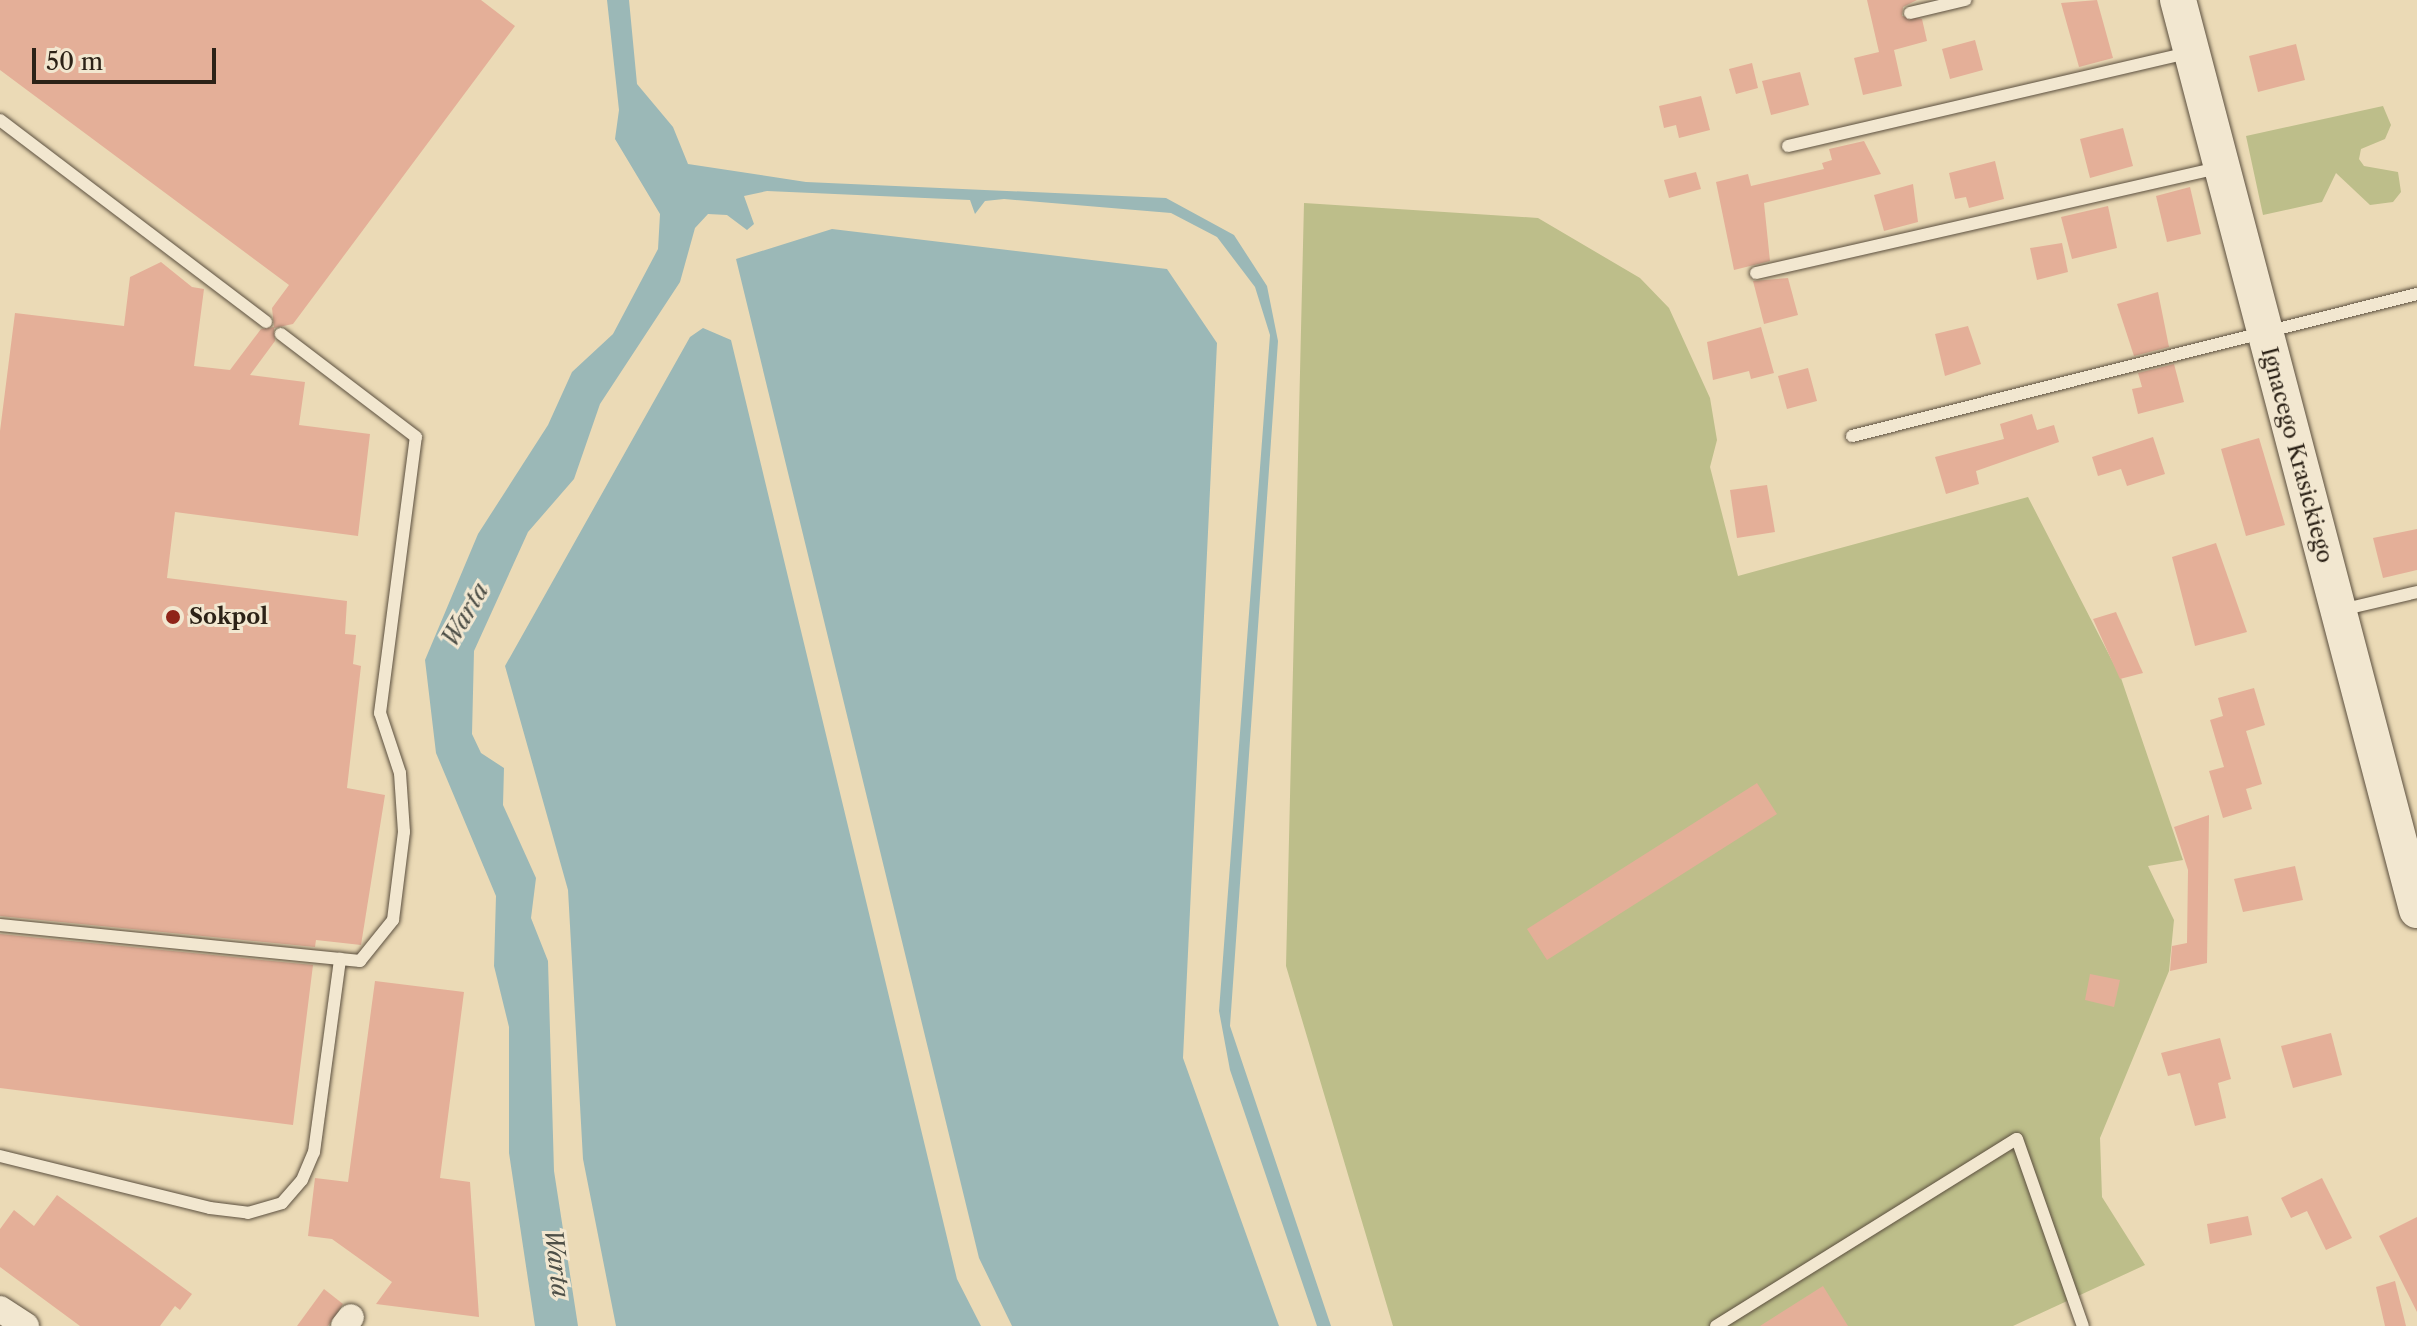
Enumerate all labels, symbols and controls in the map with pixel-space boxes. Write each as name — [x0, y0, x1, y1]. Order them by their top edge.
scale bar — [36, 32, 220, 82]
text: 50 m — [46, 47, 103, 76]
street label: Ignacego Krasickiego — [2256, 344, 2338, 566]
water label: Warta — [435, 578, 495, 652]
place label: Sokpol — [189, 604, 268, 630]
marker: Sokpol — [164, 608, 182, 626]
water label: Warta — [538, 1227, 576, 1299]

